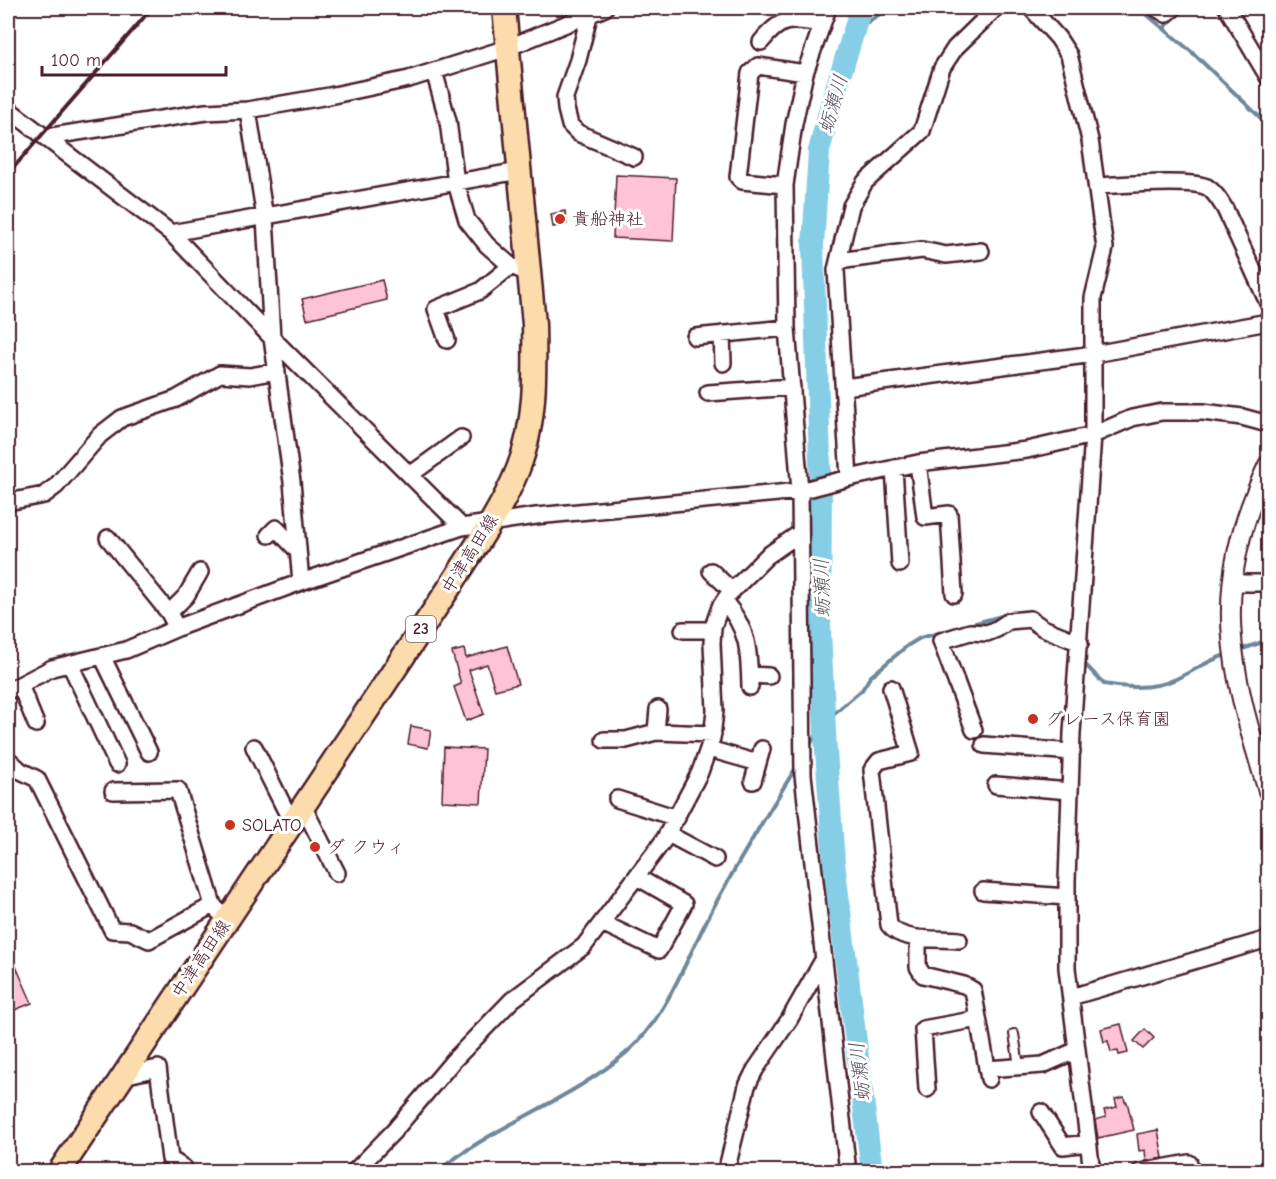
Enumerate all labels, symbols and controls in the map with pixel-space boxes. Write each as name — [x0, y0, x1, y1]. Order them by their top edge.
scale bar — [42, 39, 226, 77]
text: 100 m — [51, 50, 101, 71]
water label: 蛎瀬川 — [814, 72, 852, 136]
place label: 貴船神社 — [572, 209, 644, 230]
marker: 貴船神社 — [553, 212, 567, 226]
street label: 中津高田線 — [437, 510, 503, 598]
water label: 蛎瀬川 — [809, 558, 835, 618]
road number: 23 — [406, 616, 436, 642]
place label: グレース保育園 — [1045, 709, 1171, 730]
marker: グレース保育園 — [1026, 712, 1040, 726]
place label: SOLATO — [242, 815, 302, 836]
marker: SOLATO — [223, 818, 237, 832]
place label: ダ クウィ — [327, 837, 405, 858]
marker: ダ クウィ — [308, 840, 322, 854]
street label: 中津高田線 — [167, 916, 235, 1002]
water label: 蛎瀬川 — [845, 1041, 875, 1103]

